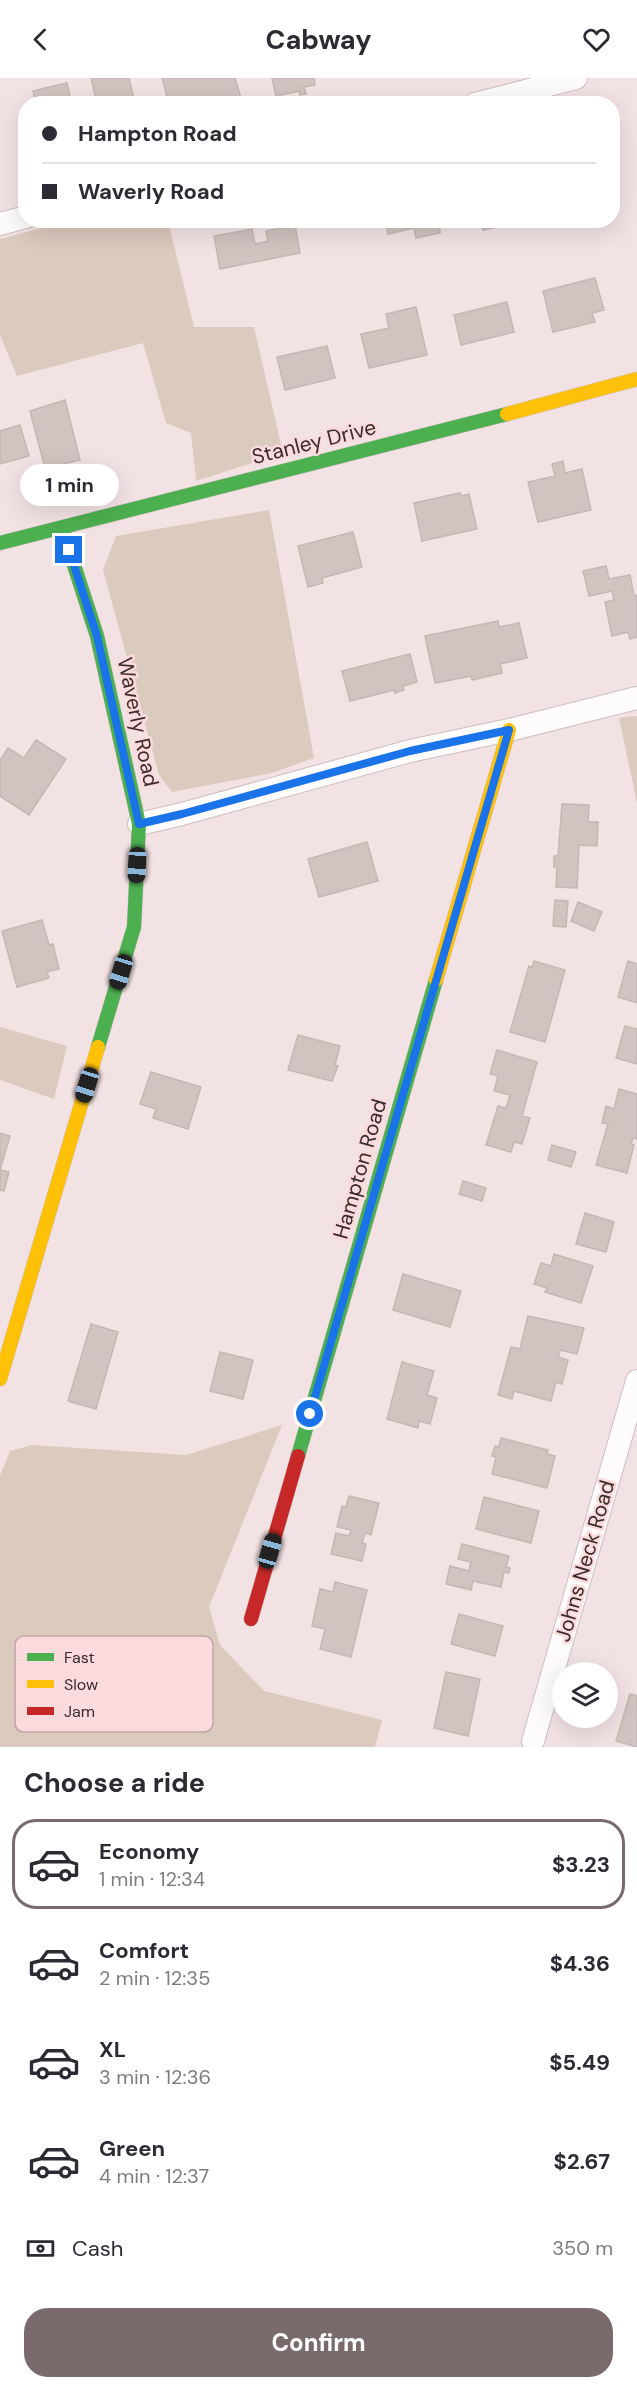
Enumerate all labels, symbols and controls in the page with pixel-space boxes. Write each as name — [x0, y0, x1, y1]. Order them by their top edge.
text: Cabway — [265, 22, 372, 57]
icon: back — [24, 23, 57, 56]
icon: heart — [580, 23, 613, 56]
text: Hampton Road — [78, 119, 237, 148]
text: Waverly Road — [78, 177, 224, 206]
street label: Stanley Drive — [249, 413, 379, 471]
callout: 1 min — [20, 463, 118, 505]
text: 1 min — [45, 472, 94, 498]
route end — [55, 536, 82, 563]
street label: Waverly Road — [111, 655, 165, 789]
car — [127, 847, 147, 883]
car — [107, 952, 135, 992]
car — [73, 1065, 101, 1105]
street label: Hampton Road — [327, 1096, 393, 1242]
route start — [296, 1400, 323, 1427]
street label: Johns Neck Road — [549, 1477, 621, 1645]
car — [256, 1531, 284, 1571]
legend — [15, 1636, 213, 1732]
text: Fast — [64, 1647, 95, 1668]
map controls — [552, 1662, 618, 1728]
button: layers — [552, 1662, 618, 1728]
text: Slow — [64, 1674, 98, 1695]
text: Jam — [64, 1701, 95, 1722]
text: Choose a ride — [24, 1765, 205, 1800]
icon: car — [27, 1837, 81, 1891]
text: Economy — [99, 1837, 199, 1866]
text: $3.23 — [552, 1850, 610, 1879]
text: 1 min · 12:34 — [99, 1866, 205, 1892]
icon: car — [27, 1936, 81, 1990]
text: Comfort — [99, 1936, 189, 1965]
text: $4.36 — [550, 1949, 610, 1978]
text: 2 min · 12:35 — [99, 1965, 210, 1991]
icon: car — [27, 2035, 81, 2089]
text: XL — [99, 2035, 126, 2064]
text: $5.49 — [549, 2048, 610, 2077]
text: 3 min · 12:36 — [99, 2064, 211, 2090]
icon: car — [27, 2134, 81, 2188]
text: Green — [99, 2134, 165, 2163]
text: $2.67 — [554, 2147, 610, 2176]
text: 4 min · 12:37 — [99, 2163, 209, 2189]
icon: cash — [24, 2232, 57, 2265]
text: Cash — [72, 2234, 123, 2263]
text: 350 m — [552, 2235, 613, 2261]
button: Confirm — [24, 2308, 613, 2377]

